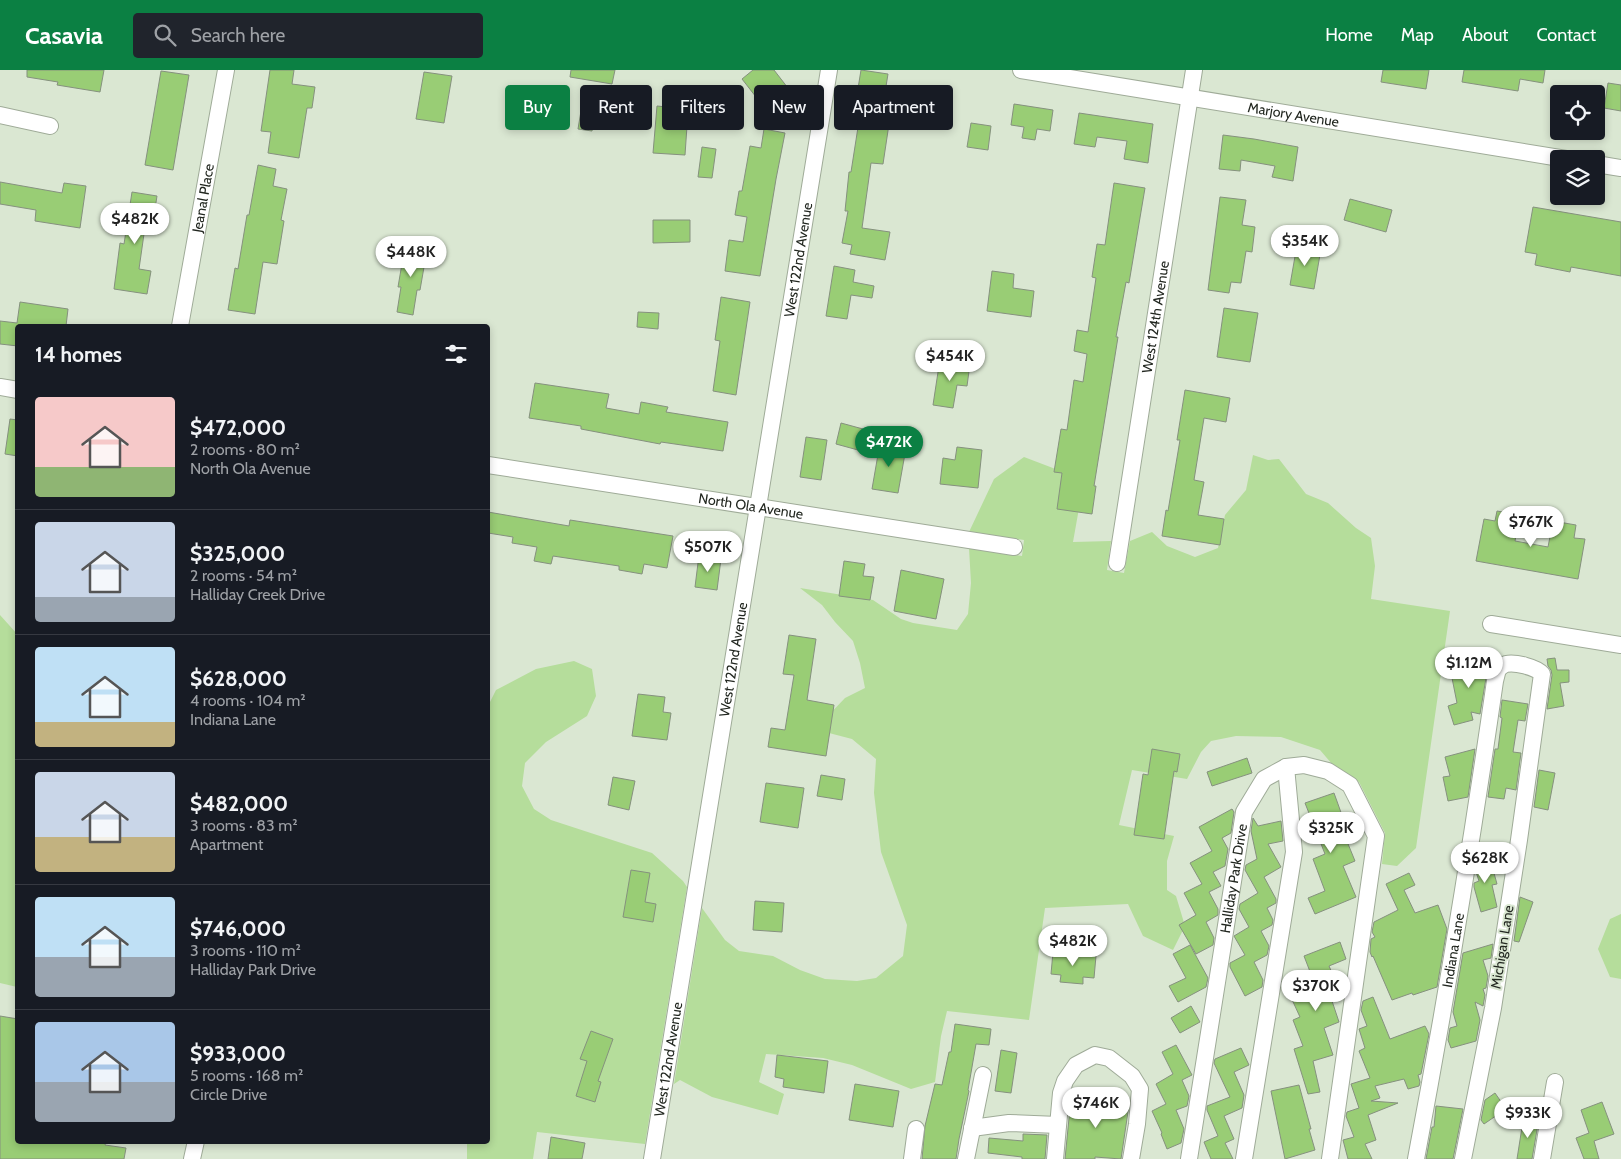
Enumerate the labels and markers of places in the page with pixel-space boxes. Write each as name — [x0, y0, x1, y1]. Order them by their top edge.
pin: $482K — [100, 202, 170, 245]
pin: $354K — [1270, 224, 1340, 267]
pin: $448K — [376, 236, 446, 278]
pin: $454K — [915, 340, 985, 382]
pin: $472K — [854, 426, 924, 468]
pin: $767K — [1496, 506, 1566, 548]
pin: $507K — [673, 530, 743, 573]
pin: $1.12M — [1428, 646, 1510, 689]
pin: $325K — [1296, 812, 1366, 854]
pin: $628K — [1450, 842, 1520, 884]
pin: $482K — [1038, 924, 1108, 967]
pin: $370K — [1281, 970, 1351, 1012]
pin: $746K — [1061, 1086, 1131, 1129]
pin: $933K — [1493, 1096, 1563, 1139]

